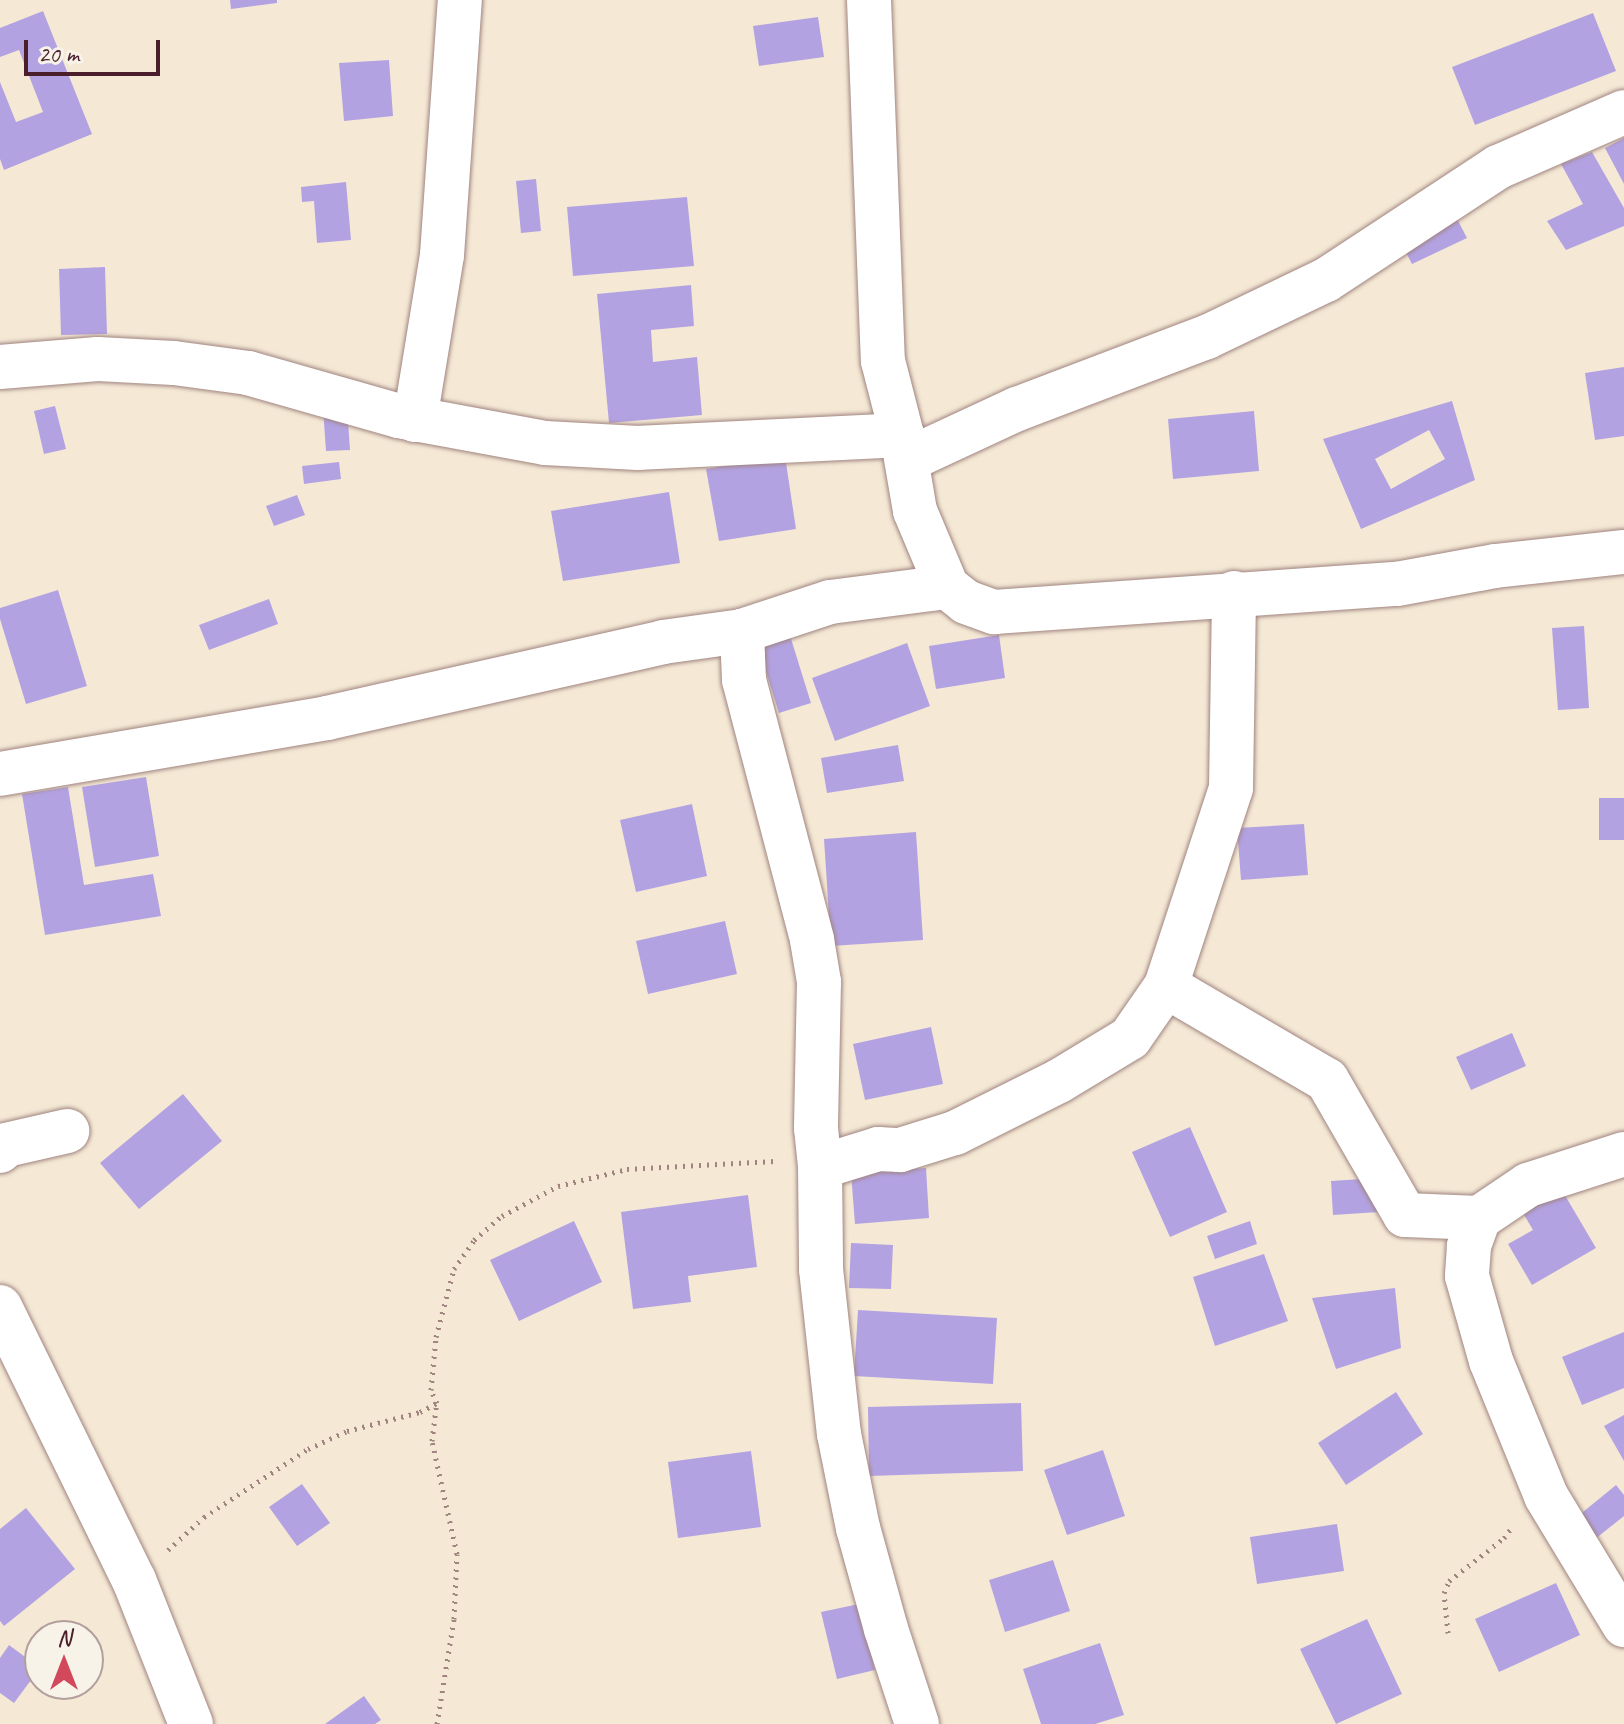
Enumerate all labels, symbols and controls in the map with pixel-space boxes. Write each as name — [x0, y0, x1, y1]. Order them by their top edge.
scale bar — [28, 24, 164, 74]
text: 20 m — [38, 39, 79, 69]
north arrow — [24, 1620, 104, 1700]
text: N — [57, 1624, 71, 1652]

